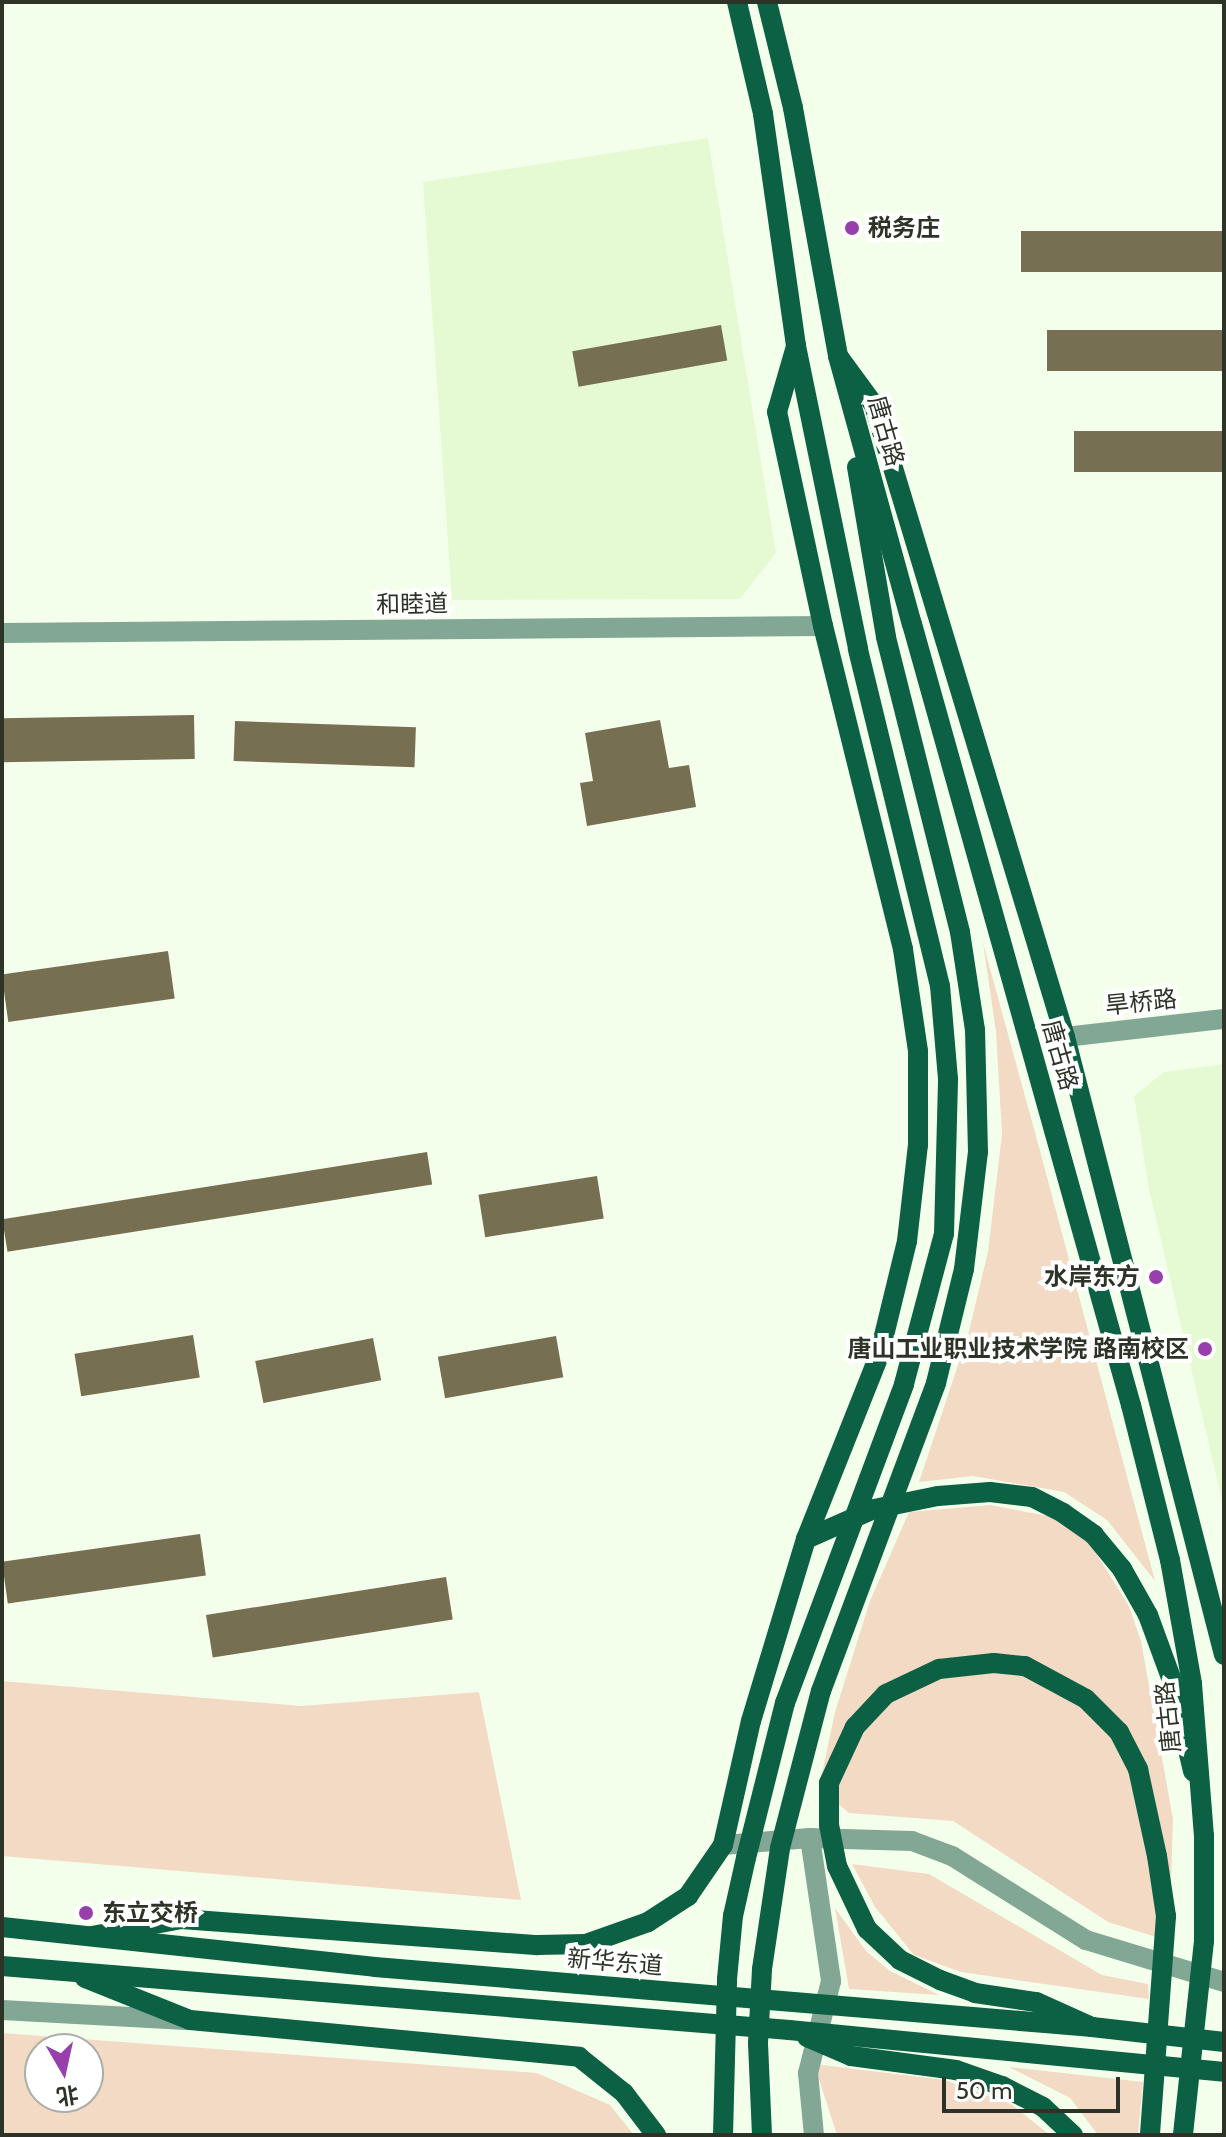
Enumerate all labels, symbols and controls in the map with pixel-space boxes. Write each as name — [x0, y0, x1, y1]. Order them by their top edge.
place label: 税务庄 — [868, 214, 940, 242]
marker: 税务庄 — [843, 219, 861, 237]
street label: 唐古路 — [862, 392, 910, 470]
street label: 和睦道 — [376, 589, 448, 619]
street label: 旱桥路 — [1104, 984, 1178, 1020]
street label: 唐古路 — [1036, 1016, 1084, 1094]
place label: 水岸东方 — [1044, 1263, 1140, 1291]
marker: 水岸东方 — [1147, 1268, 1165, 1286]
place label: 唐山工业职业技术学院 路南校区 — [848, 1335, 1189, 1363]
marker: 唐山工业职业技术学院 路南校区 — [1196, 1340, 1214, 1358]
street label: 唐古路 — [1150, 1680, 1186, 1754]
place label: 东立交桥 — [102, 1899, 198, 1927]
marker: 东立交桥 — [77, 1904, 95, 1922]
street label: 新华东道 — [566, 1943, 664, 1981]
north arrow — [24, 2033, 104, 2113]
scale bar — [946, 2061, 1124, 2111]
text: 50 m — [956, 2076, 1012, 2105]
text: 北 — [55, 2080, 81, 2110]

